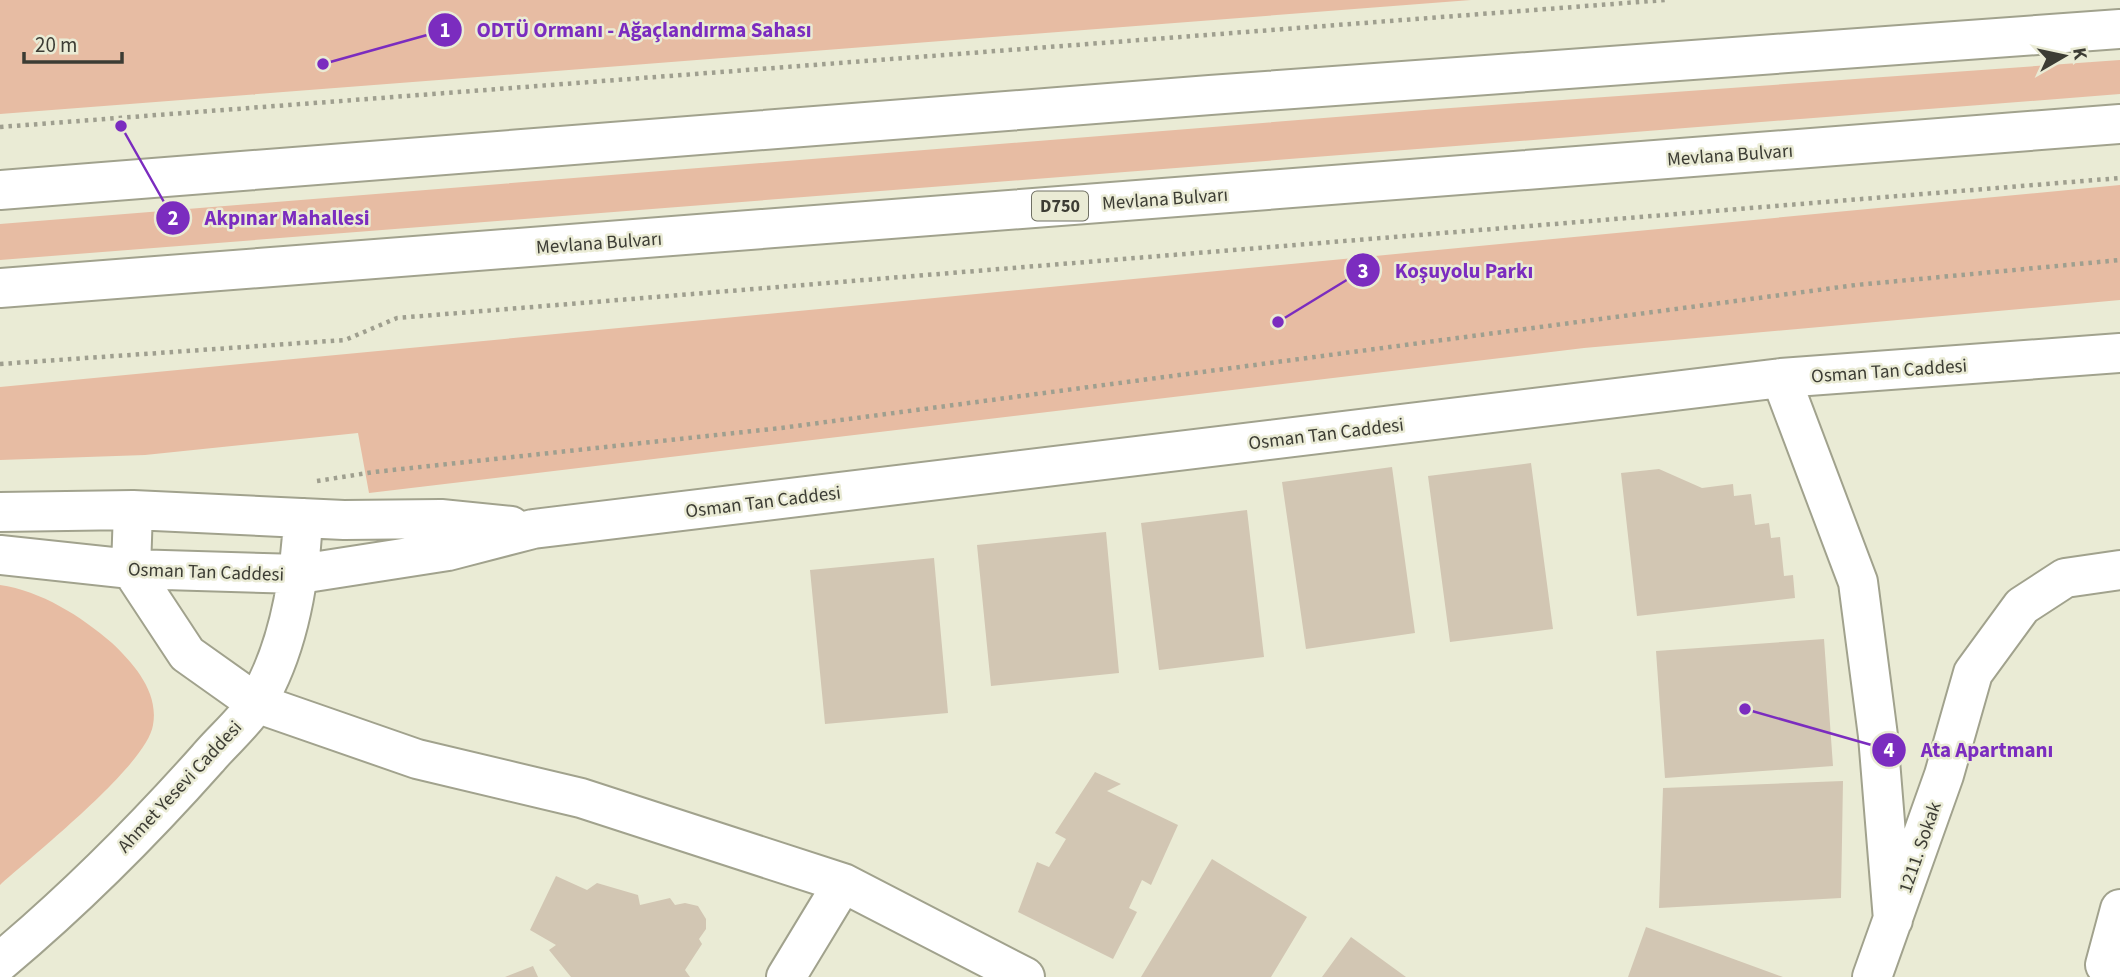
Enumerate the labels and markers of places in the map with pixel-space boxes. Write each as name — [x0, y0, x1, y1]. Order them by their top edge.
callout: ODTÜ Ormanı - Ağaçlandırma Sahası — [427, 9, 826, 51]
callout: Akpınar Mahallesi — [156, 197, 384, 239]
callout: Koşuyolu Parkı — [1346, 249, 1547, 291]
callout: Ata Apartmanı — [1871, 729, 2067, 771]

